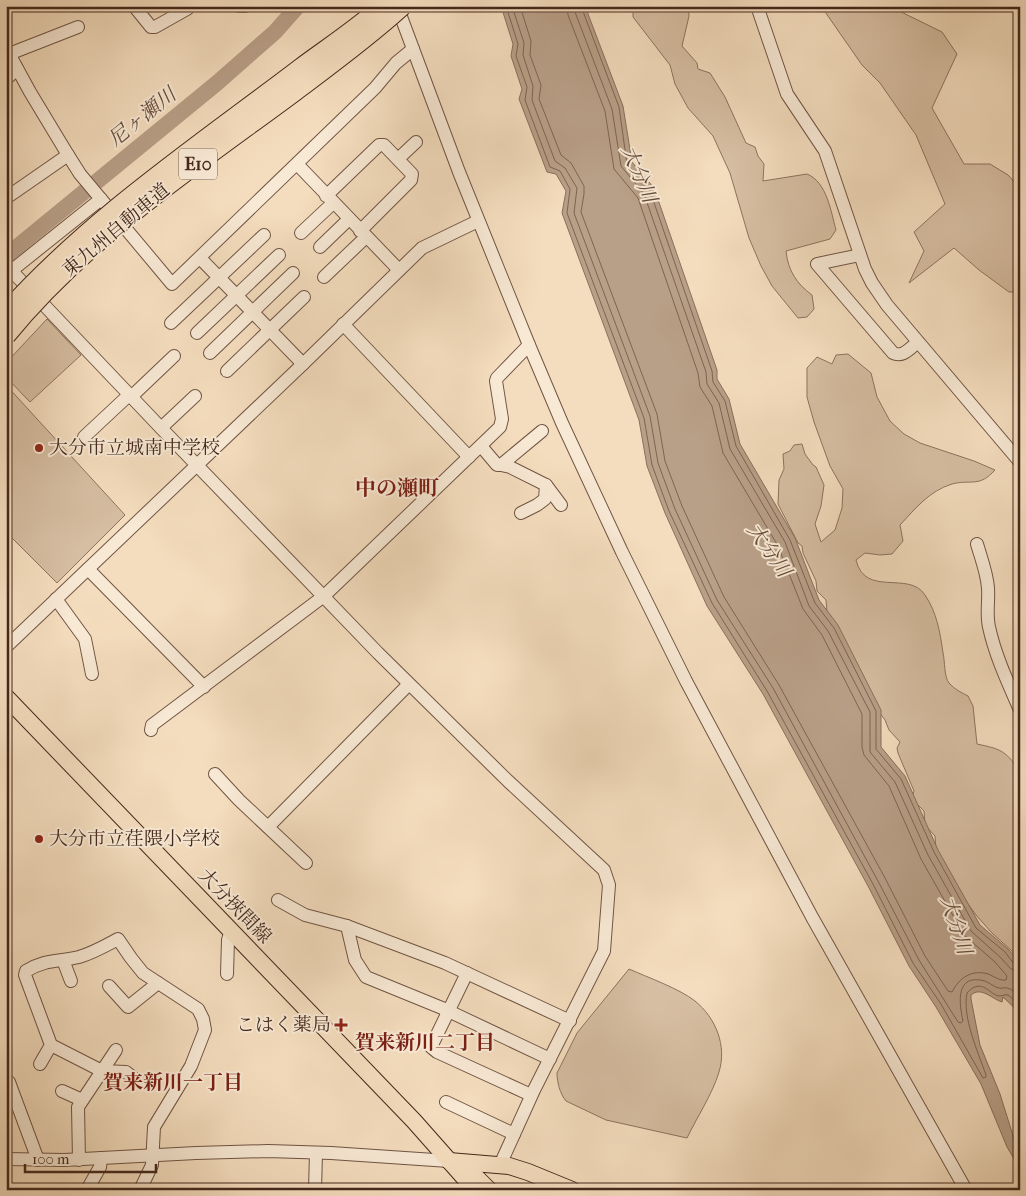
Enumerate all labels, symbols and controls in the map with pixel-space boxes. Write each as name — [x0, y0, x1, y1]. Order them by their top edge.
water label: 尼ヶ瀬川 — [104, 82, 182, 151]
water label: 大分川 — [617, 142, 662, 208]
road number: E10 — [179, 148, 217, 180]
street label: 東九州自動車道 — [58, 179, 174, 281]
place label: 大分市立城南中学校 — [49, 437, 220, 459]
marker: 大分市立城南中学校 — [33, 442, 45, 454]
district label: 中の瀬町 — [355, 476, 439, 500]
water label: 大分川 — [742, 519, 797, 583]
place label: 大分市立荏隈小学校 — [49, 828, 220, 850]
marker: 大分市立荏隈小学校 — [33, 833, 45, 845]
street label: 大分挾間線 — [194, 864, 276, 948]
water label: 大分川 — [936, 893, 977, 959]
place label: こはく薬局 — [236, 1014, 331, 1036]
marker: こはく薬局 — [335, 1019, 347, 1031]
district label: 賀来新川二丁目 — [355, 1031, 495, 1054]
district label: 賀来新川一丁目 — [103, 1071, 243, 1094]
scale bar — [25, 1141, 156, 1173]
text: 100 m — [32, 1150, 70, 1168]

